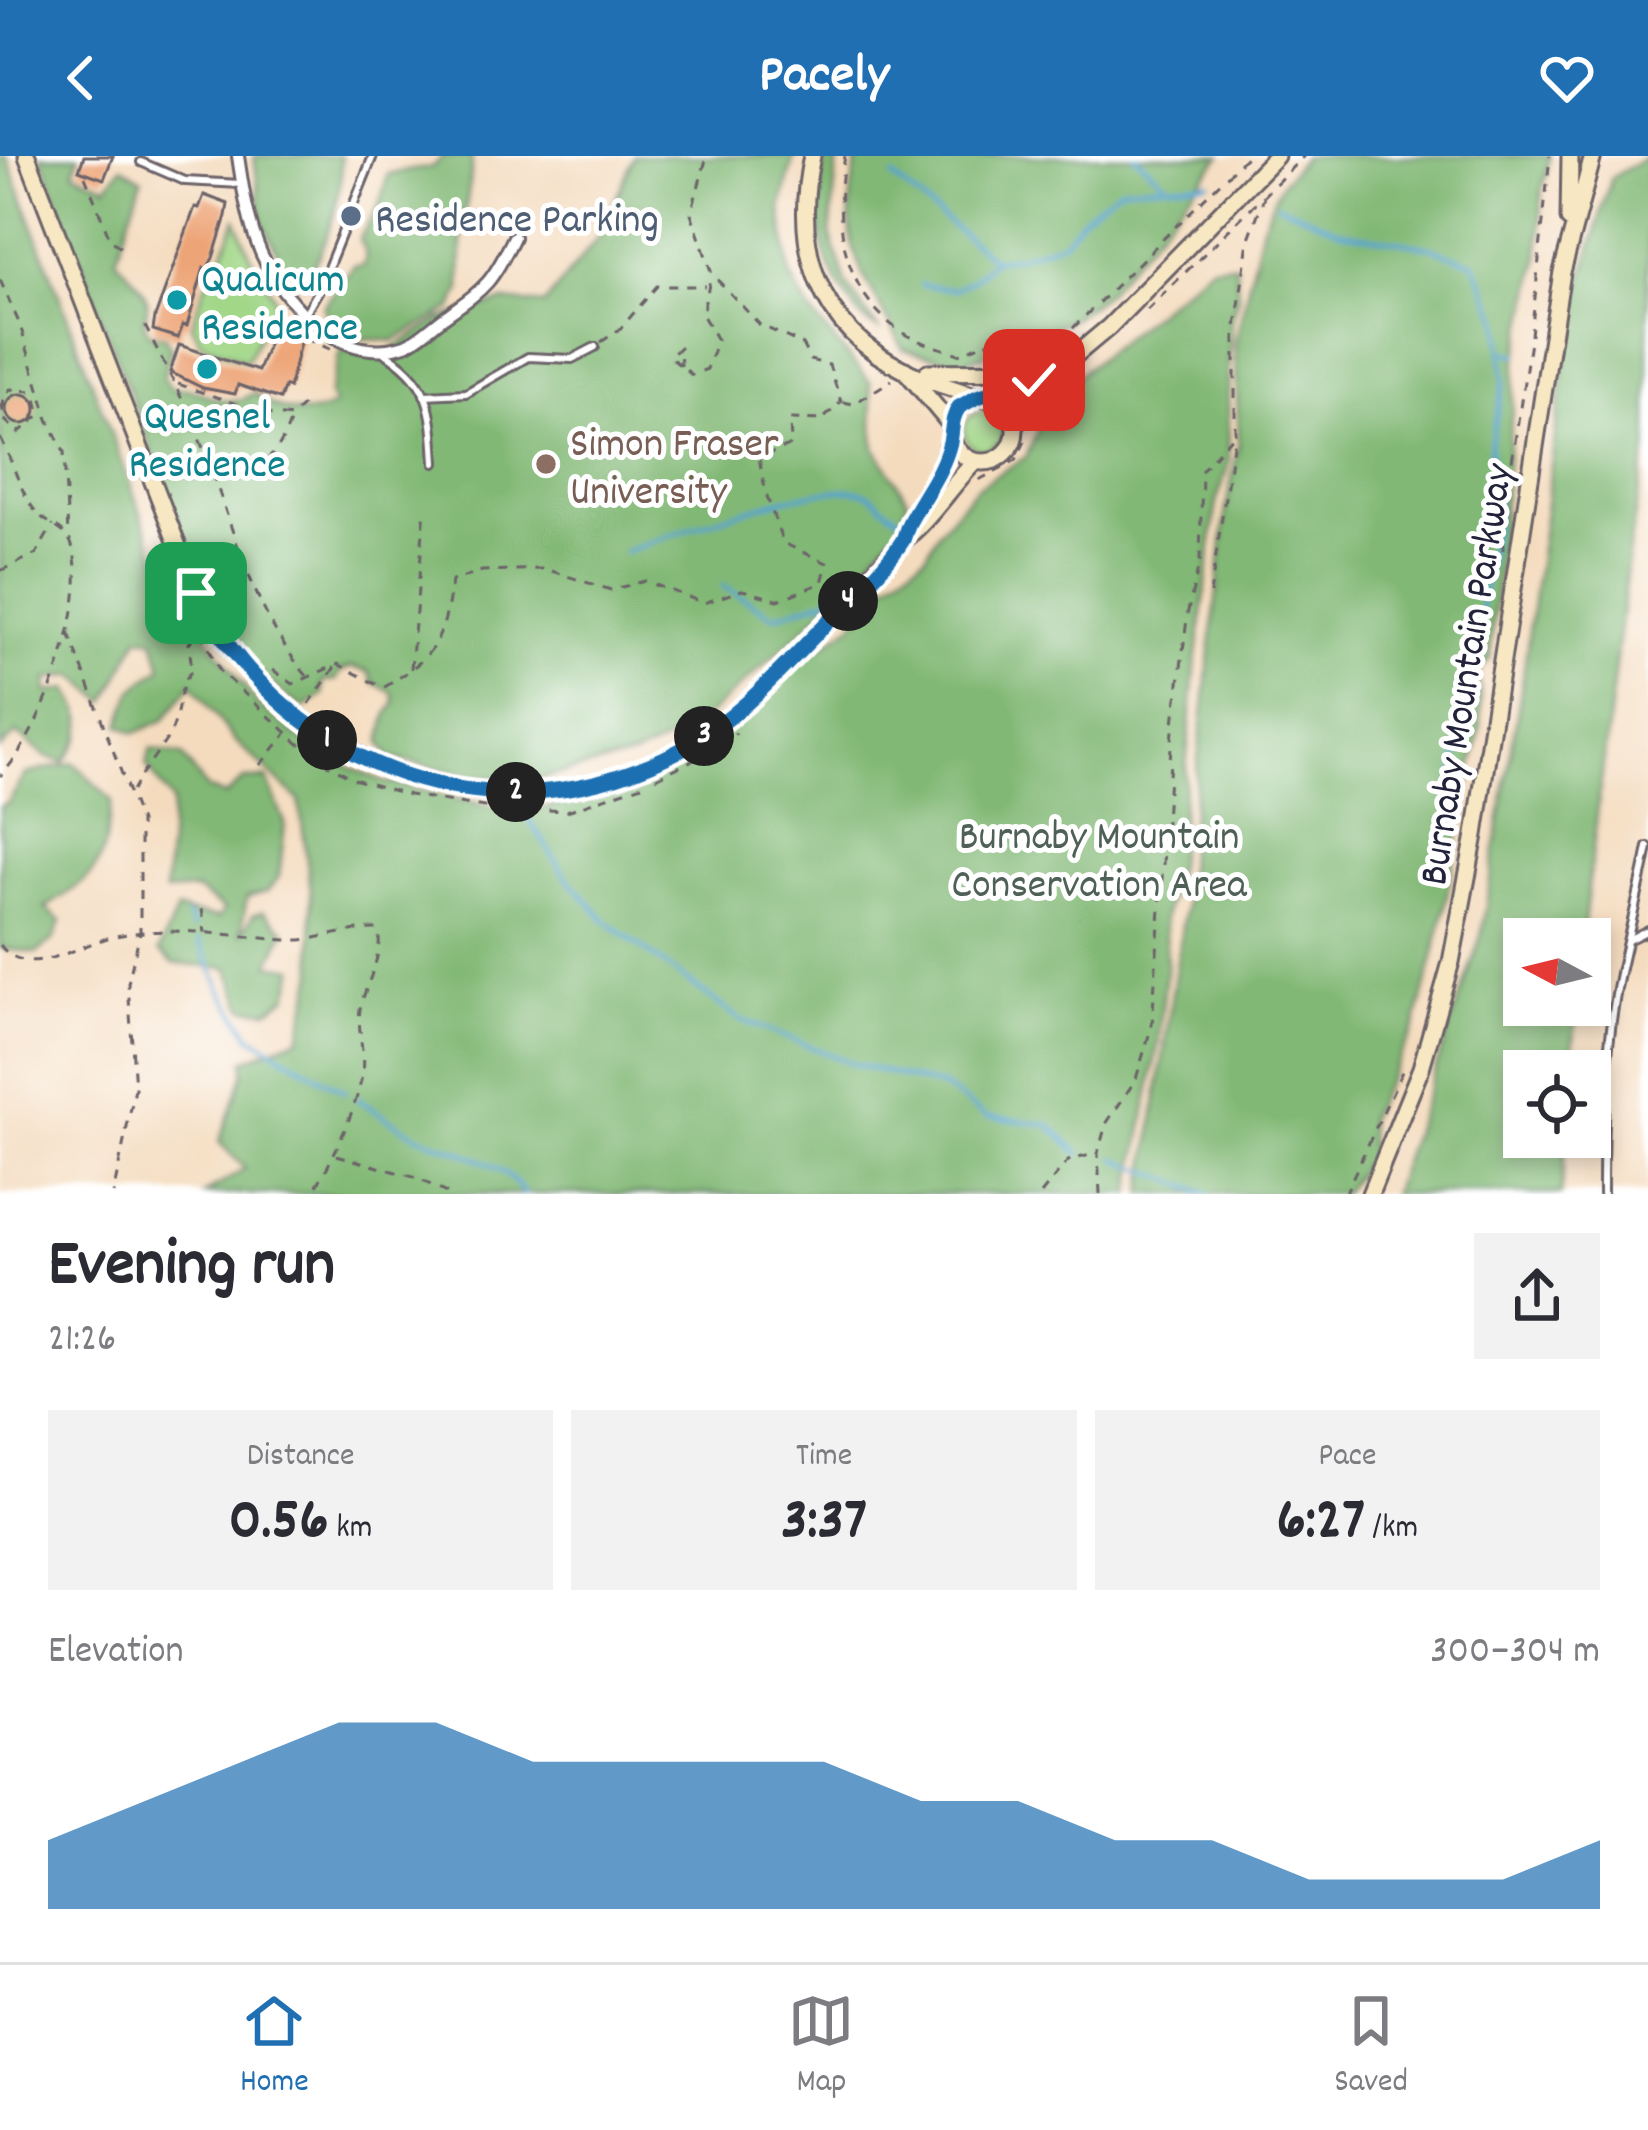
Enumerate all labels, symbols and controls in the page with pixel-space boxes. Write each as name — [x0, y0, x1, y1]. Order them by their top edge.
text: Pacely — [759, 40, 889, 117]
icon: back — [48, 45, 114, 111]
icon: heart — [1534, 45, 1600, 111]
place label: Residence Parking — [375, 193, 659, 253]
marker: Residence Parking — [338, 203, 364, 229]
place label: Qualicum Residence — [201, 253, 358, 361]
marker: Qualicum Residence — [164, 287, 190, 313]
pin — [983, 329, 1085, 431]
icon: check — [1001, 347, 1067, 413]
marker: Quesnel Residence — [194, 356, 220, 382]
place label: Quesnel Residence — [128, 390, 286, 498]
place label: Simon Fraser University — [570, 417, 779, 525]
marker: Simon Fraser University — [533, 451, 559, 477]
street label: Burnaby Mountain Parkway — [1407, 459, 1533, 890]
pin — [145, 542, 247, 644]
icon: arrive — [163, 560, 229, 626]
pin: 4 — [818, 571, 878, 631]
text: 4 — [841, 577, 855, 624]
pin: 3 — [674, 706, 734, 766]
pin: 1 — [297, 710, 357, 770]
text: 3 — [697, 712, 711, 759]
text: 1 — [323, 716, 331, 763]
pin: 2 — [486, 762, 546, 822]
text: 2 — [509, 768, 523, 815]
park label: Burnaby Mountain Conservation Area — [951, 810, 1248, 918]
north arrow — [1503, 918, 1611, 1026]
map controls — [1503, 918, 1611, 1158]
button: locate — [1503, 1050, 1611, 1158]
text: Evening run — [48, 1222, 335, 1316]
button: share — [1474, 1233, 1600, 1359]
text: 21:26 — [48, 1314, 116, 1369]
text: Distance — [247, 1434, 354, 1481]
text: Time — [796, 1434, 852, 1481]
text: Pace — [1318, 1434, 1376, 1481]
text: 0.56 — [229, 1481, 329, 1567]
text: 3:37 — [781, 1481, 867, 1567]
text: 6:27 — [1276, 1481, 1365, 1567]
text: km — [329, 1506, 372, 1553]
text: /km — [1365, 1506, 1418, 1553]
text: Elevation — [48, 1626, 184, 1681]
text: 300–304 m — [1430, 1626, 1600, 1681]
tab: Home — [240, 1988, 309, 2107]
tab: Map — [788, 1988, 854, 2107]
tab: Saved — [1334, 1988, 1408, 2107]

